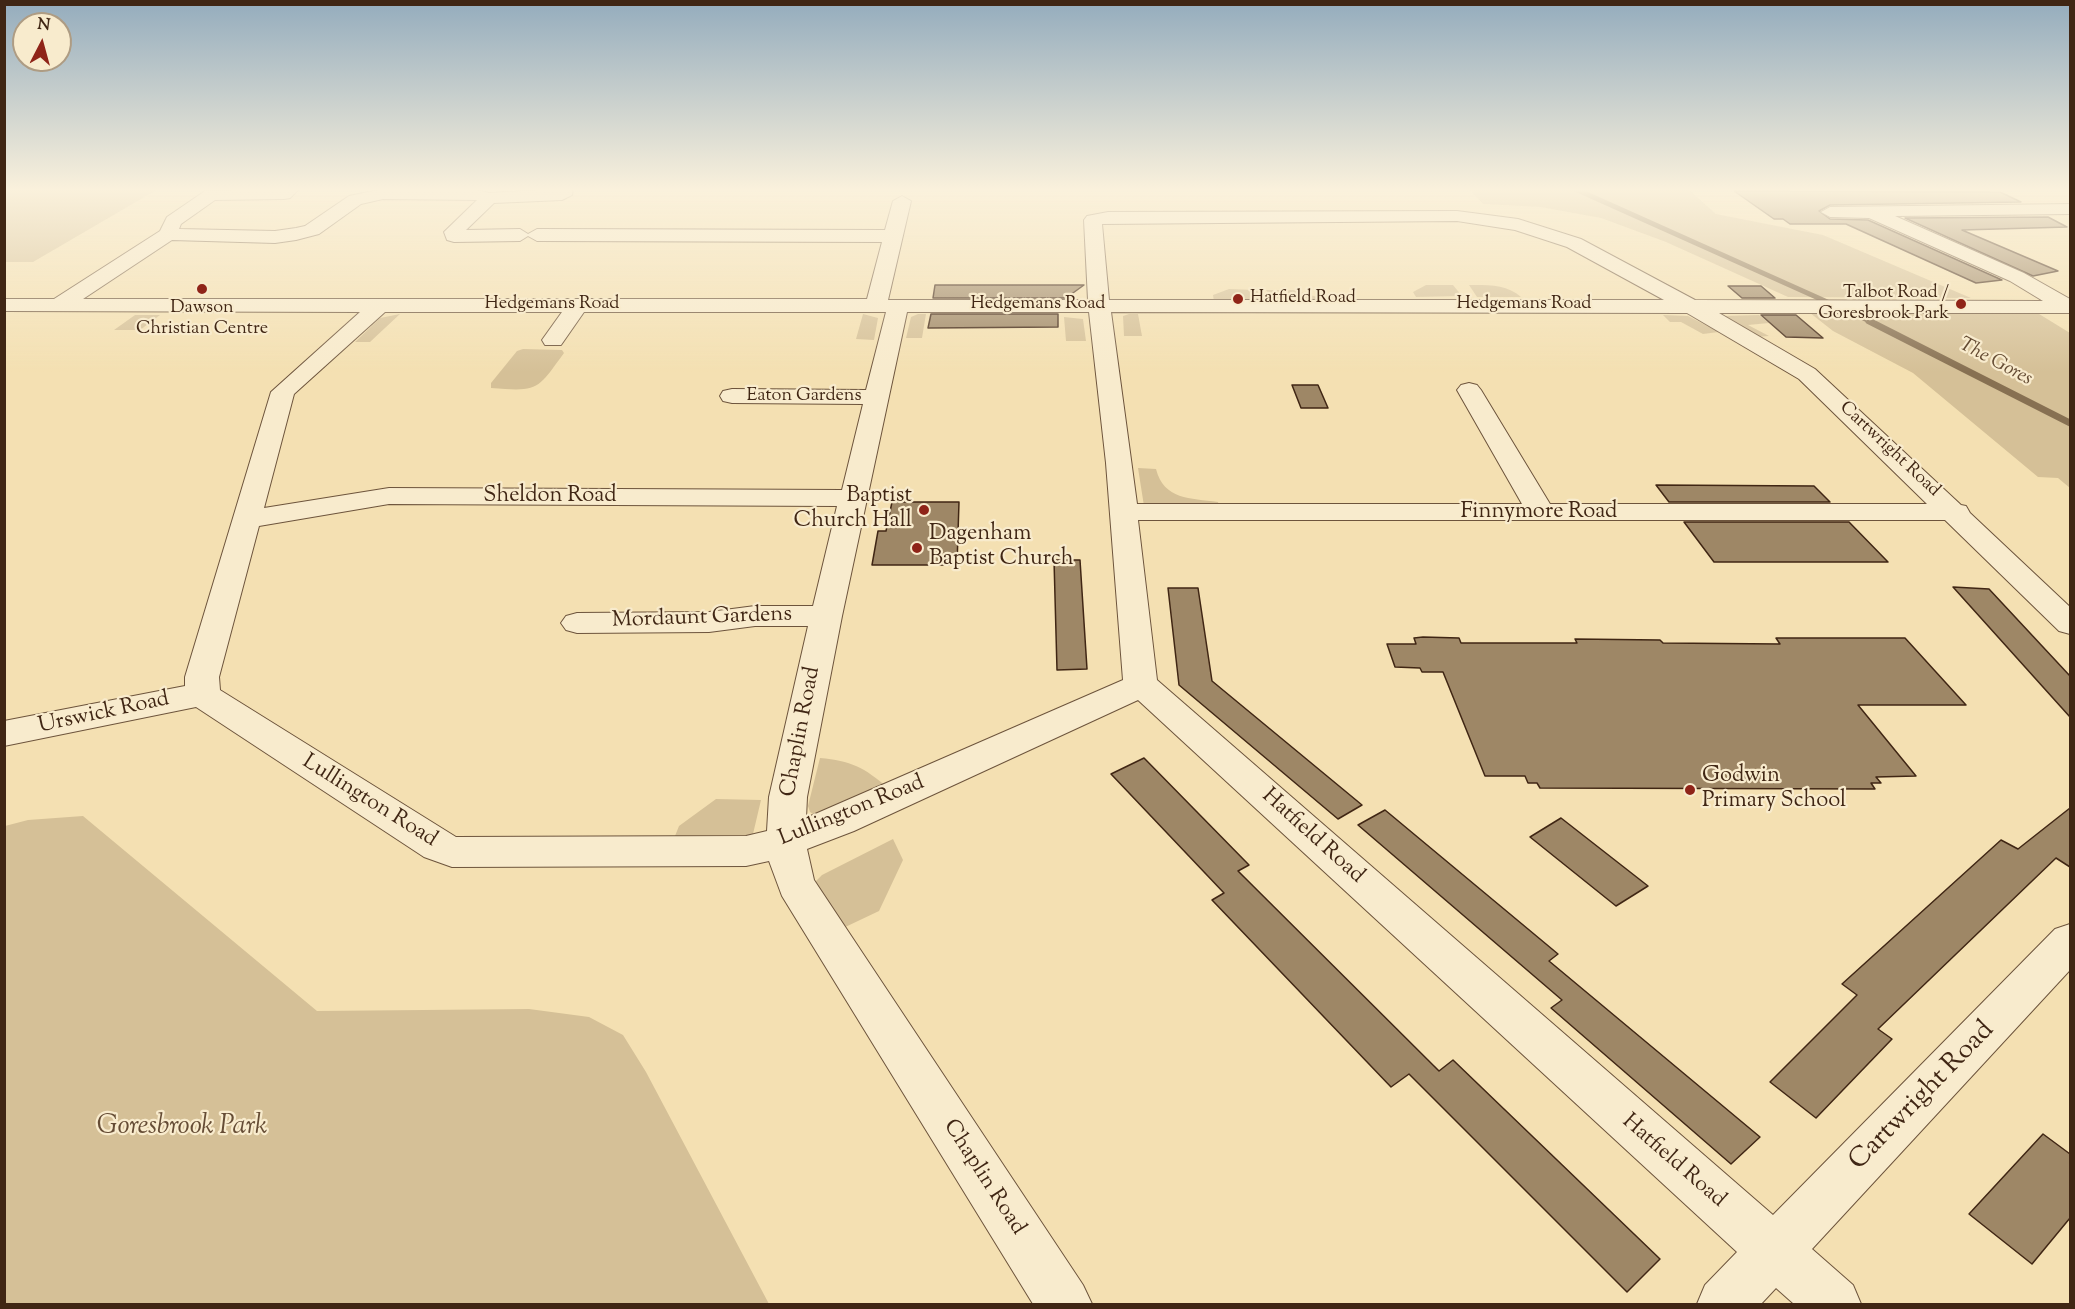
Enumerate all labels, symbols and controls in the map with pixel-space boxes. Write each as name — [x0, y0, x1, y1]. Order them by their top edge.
north arrow — [12, 12, 72, 72]
text: N — [36, 13, 51, 38]
marker: Dawson Christian Centre — [195, 282, 209, 296]
place label: Talbot Road / Goresbrook Park — [1818, 283, 1949, 326]
place label: Hatfield Road — [1250, 288, 1356, 310]
marker: Hatfield Road — [1231, 292, 1245, 306]
street label: Hedgemans Road — [485, 294, 619, 316]
street label: Hedgemans Road — [971, 294, 1105, 316]
street label: Hedgemans Road — [1457, 294, 1591, 316]
marker: Talbot Road / Goresbrook Park — [1954, 297, 1968, 311]
place label: Dawson Christian Centre — [136, 298, 268, 340]
water label: The Gores — [1954, 334, 2036, 392]
street label: Eaton Gardens — [746, 386, 862, 408]
street label: Cartwright Road — [1834, 398, 1944, 502]
street label: Sheldon Road — [483, 484, 617, 510]
place label: Baptist Church Hall — [793, 484, 912, 536]
street label: Finnymore Road — [1460, 500, 1618, 526]
marker: Baptist Church Hall — [917, 503, 931, 517]
place label: Dagenham Baptist Church — [929, 522, 1074, 574]
marker: Dagenham Baptist Church — [910, 541, 924, 555]
street label: Mordaunt Gardens — [611, 603, 793, 635]
street label: Chaplin Road — [776, 665, 828, 799]
street label: Urswick Road — [36, 687, 172, 741]
street label: Lullington Road — [296, 750, 442, 854]
place label: Godwin Primary School — [1702, 764, 1846, 816]
street label: Lullington Road — [775, 771, 929, 853]
marker: Godwin Primary School — [1683, 783, 1697, 797]
street label: Hatfield Road — [1255, 784, 1369, 890]
street label: Cartwright Road — [1844, 1016, 2002, 1178]
street label: Hatfield Road — [1616, 1110, 1730, 1214]
park label: Goresbrook Park — [97, 1112, 267, 1144]
street label: Chaplin Road — [936, 1115, 1030, 1241]

